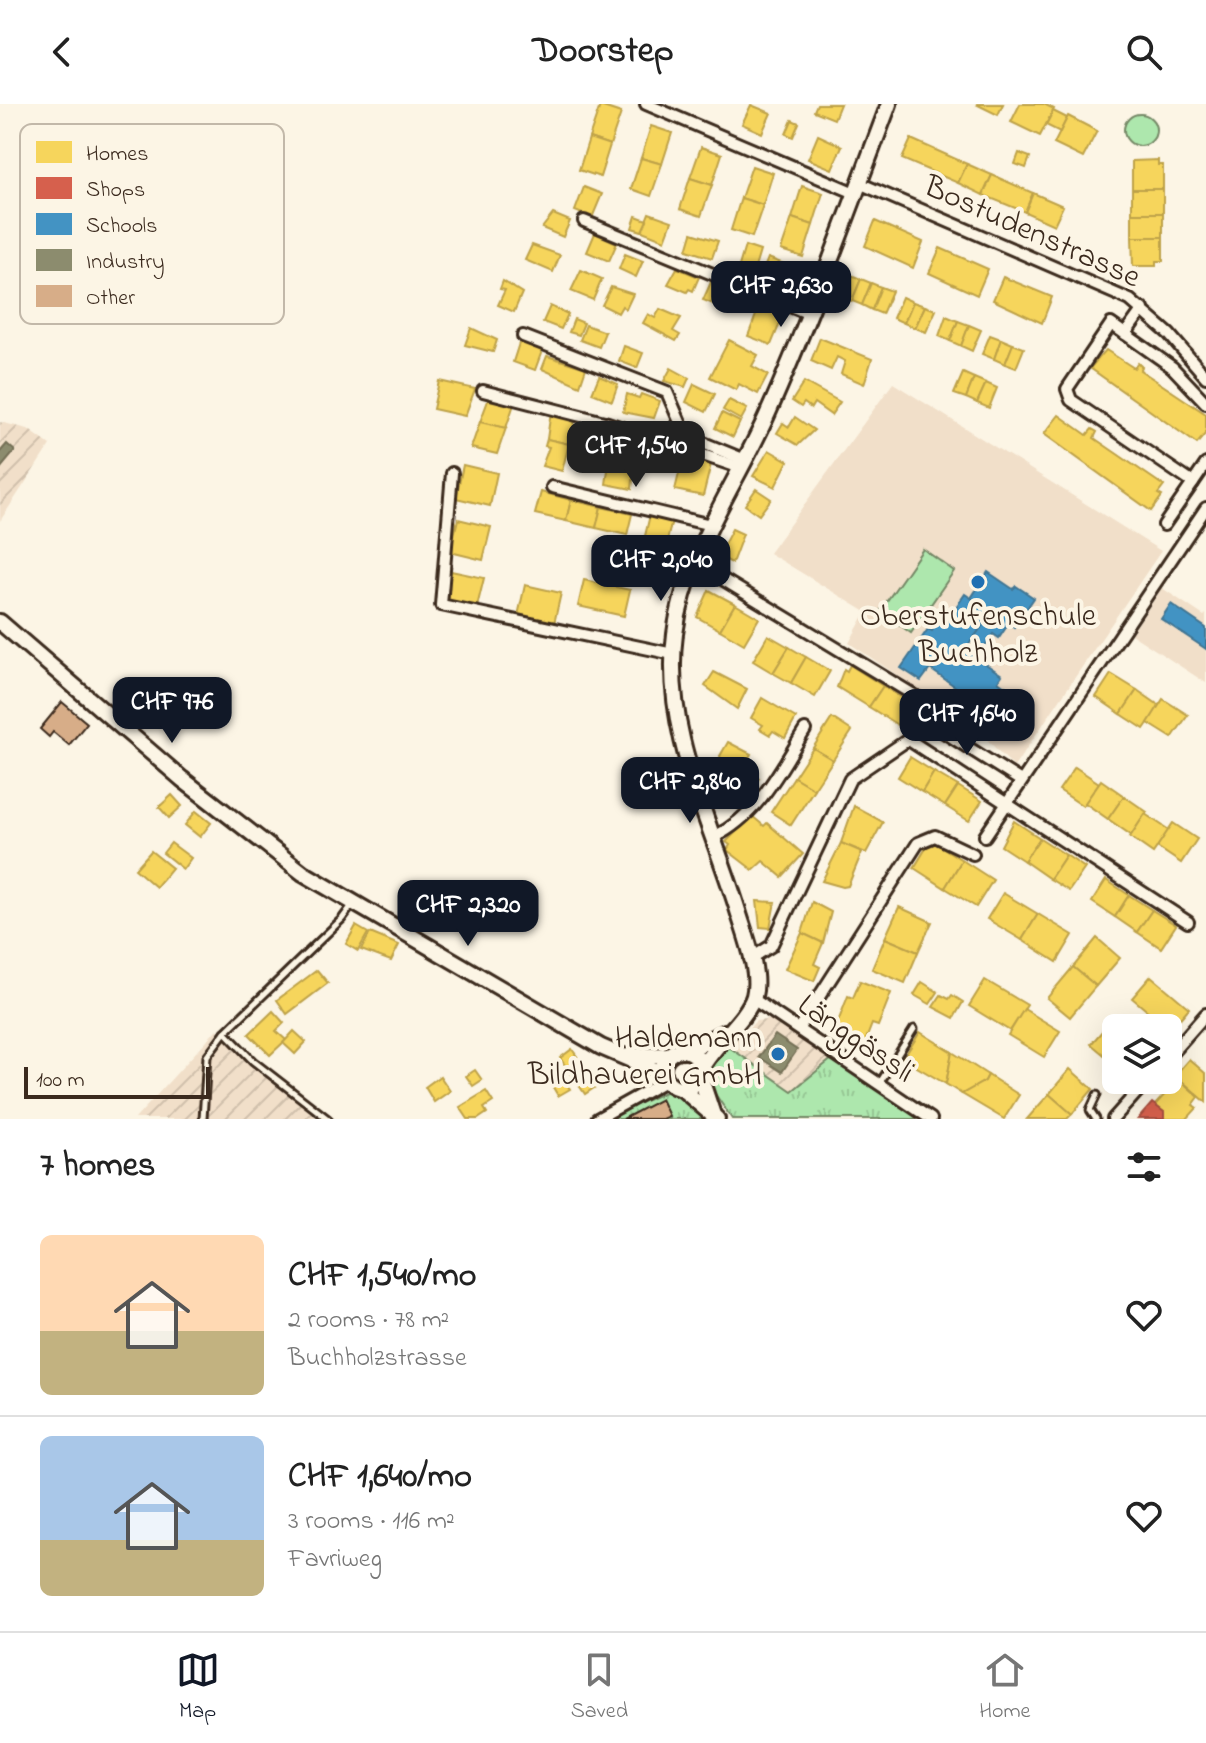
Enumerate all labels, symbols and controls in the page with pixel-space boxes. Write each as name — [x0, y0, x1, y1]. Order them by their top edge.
text: Doorstep — [532, 26, 674, 79]
icon: back — [40, 30, 84, 74]
icon: search — [1122, 30, 1166, 74]
legend — [20, 124, 284, 324]
text: Homes — [86, 139, 148, 171]
street label: Bostudenstrasse — [915, 164, 1148, 302]
text: Shops — [86, 175, 145, 207]
text: Schools — [86, 211, 157, 243]
text: Industry — [86, 247, 165, 280]
pin: CHF 2,630 — [689, 261, 873, 329]
text: CHF 2,630 — [729, 268, 833, 306]
text: Other — [86, 283, 135, 315]
pin: CHF 1,540 — [544, 421, 728, 489]
text: CHF 1,540 — [585, 428, 687, 466]
pin: CHF 2,040 — [569, 535, 753, 603]
text: CHF 2,040 — [609, 542, 713, 580]
marker: Oberstufenschule Buchholz — [969, 573, 987, 591]
place label: Oberstufenschule Buchholz — [860, 594, 1097, 678]
pin: CHF 976 — [98, 677, 246, 745]
text: CHF 976 — [131, 684, 213, 722]
pin: CHF 1,640 — [875, 689, 1059, 757]
text: CHF 1,640 — [918, 696, 1016, 734]
pin: CHF 2,840 — [598, 757, 782, 825]
text: CHF 2,840 — [639, 764, 741, 802]
pin: CHF 2,320 — [376, 880, 560, 948]
text: CHF 2,320 — [415, 887, 521, 925]
street label: Länggässli — [787, 983, 923, 1096]
map controls — [1102, 1014, 1182, 1094]
button: layers — [1102, 1014, 1182, 1094]
place label: Haldemann Bildhauerei GmbH — [527, 1016, 762, 1100]
marker: Haldemann Bildhauerei GmbH — [769, 1045, 787, 1063]
scale bar — [24, 1063, 210, 1099]
text: 100 m — [36, 1065, 85, 1097]
text: 7 homes — [40, 1142, 155, 1192]
icon: filters — [1122, 1145, 1166, 1189]
text: CHF 1,540/mo — [288, 1252, 476, 1302]
icon: home — [104, 1267, 200, 1363]
icon: heart — [1122, 1293, 1166, 1337]
text: 2 rooms · 78 m² — [288, 1302, 449, 1340]
text: Buchholzstrasse — [288, 1340, 467, 1378]
text: CHF 1,640/mo — [288, 1453, 472, 1503]
icon: home — [104, 1468, 200, 1564]
icon: heart — [1122, 1494, 1166, 1538]
text: 3 rooms · 116 m² — [288, 1503, 455, 1541]
text: Favriweg — [288, 1541, 382, 1579]
tab: Map — [176, 1648, 220, 1728]
tab: Saved — [571, 1648, 628, 1728]
tab: Home — [979, 1648, 1030, 1728]

